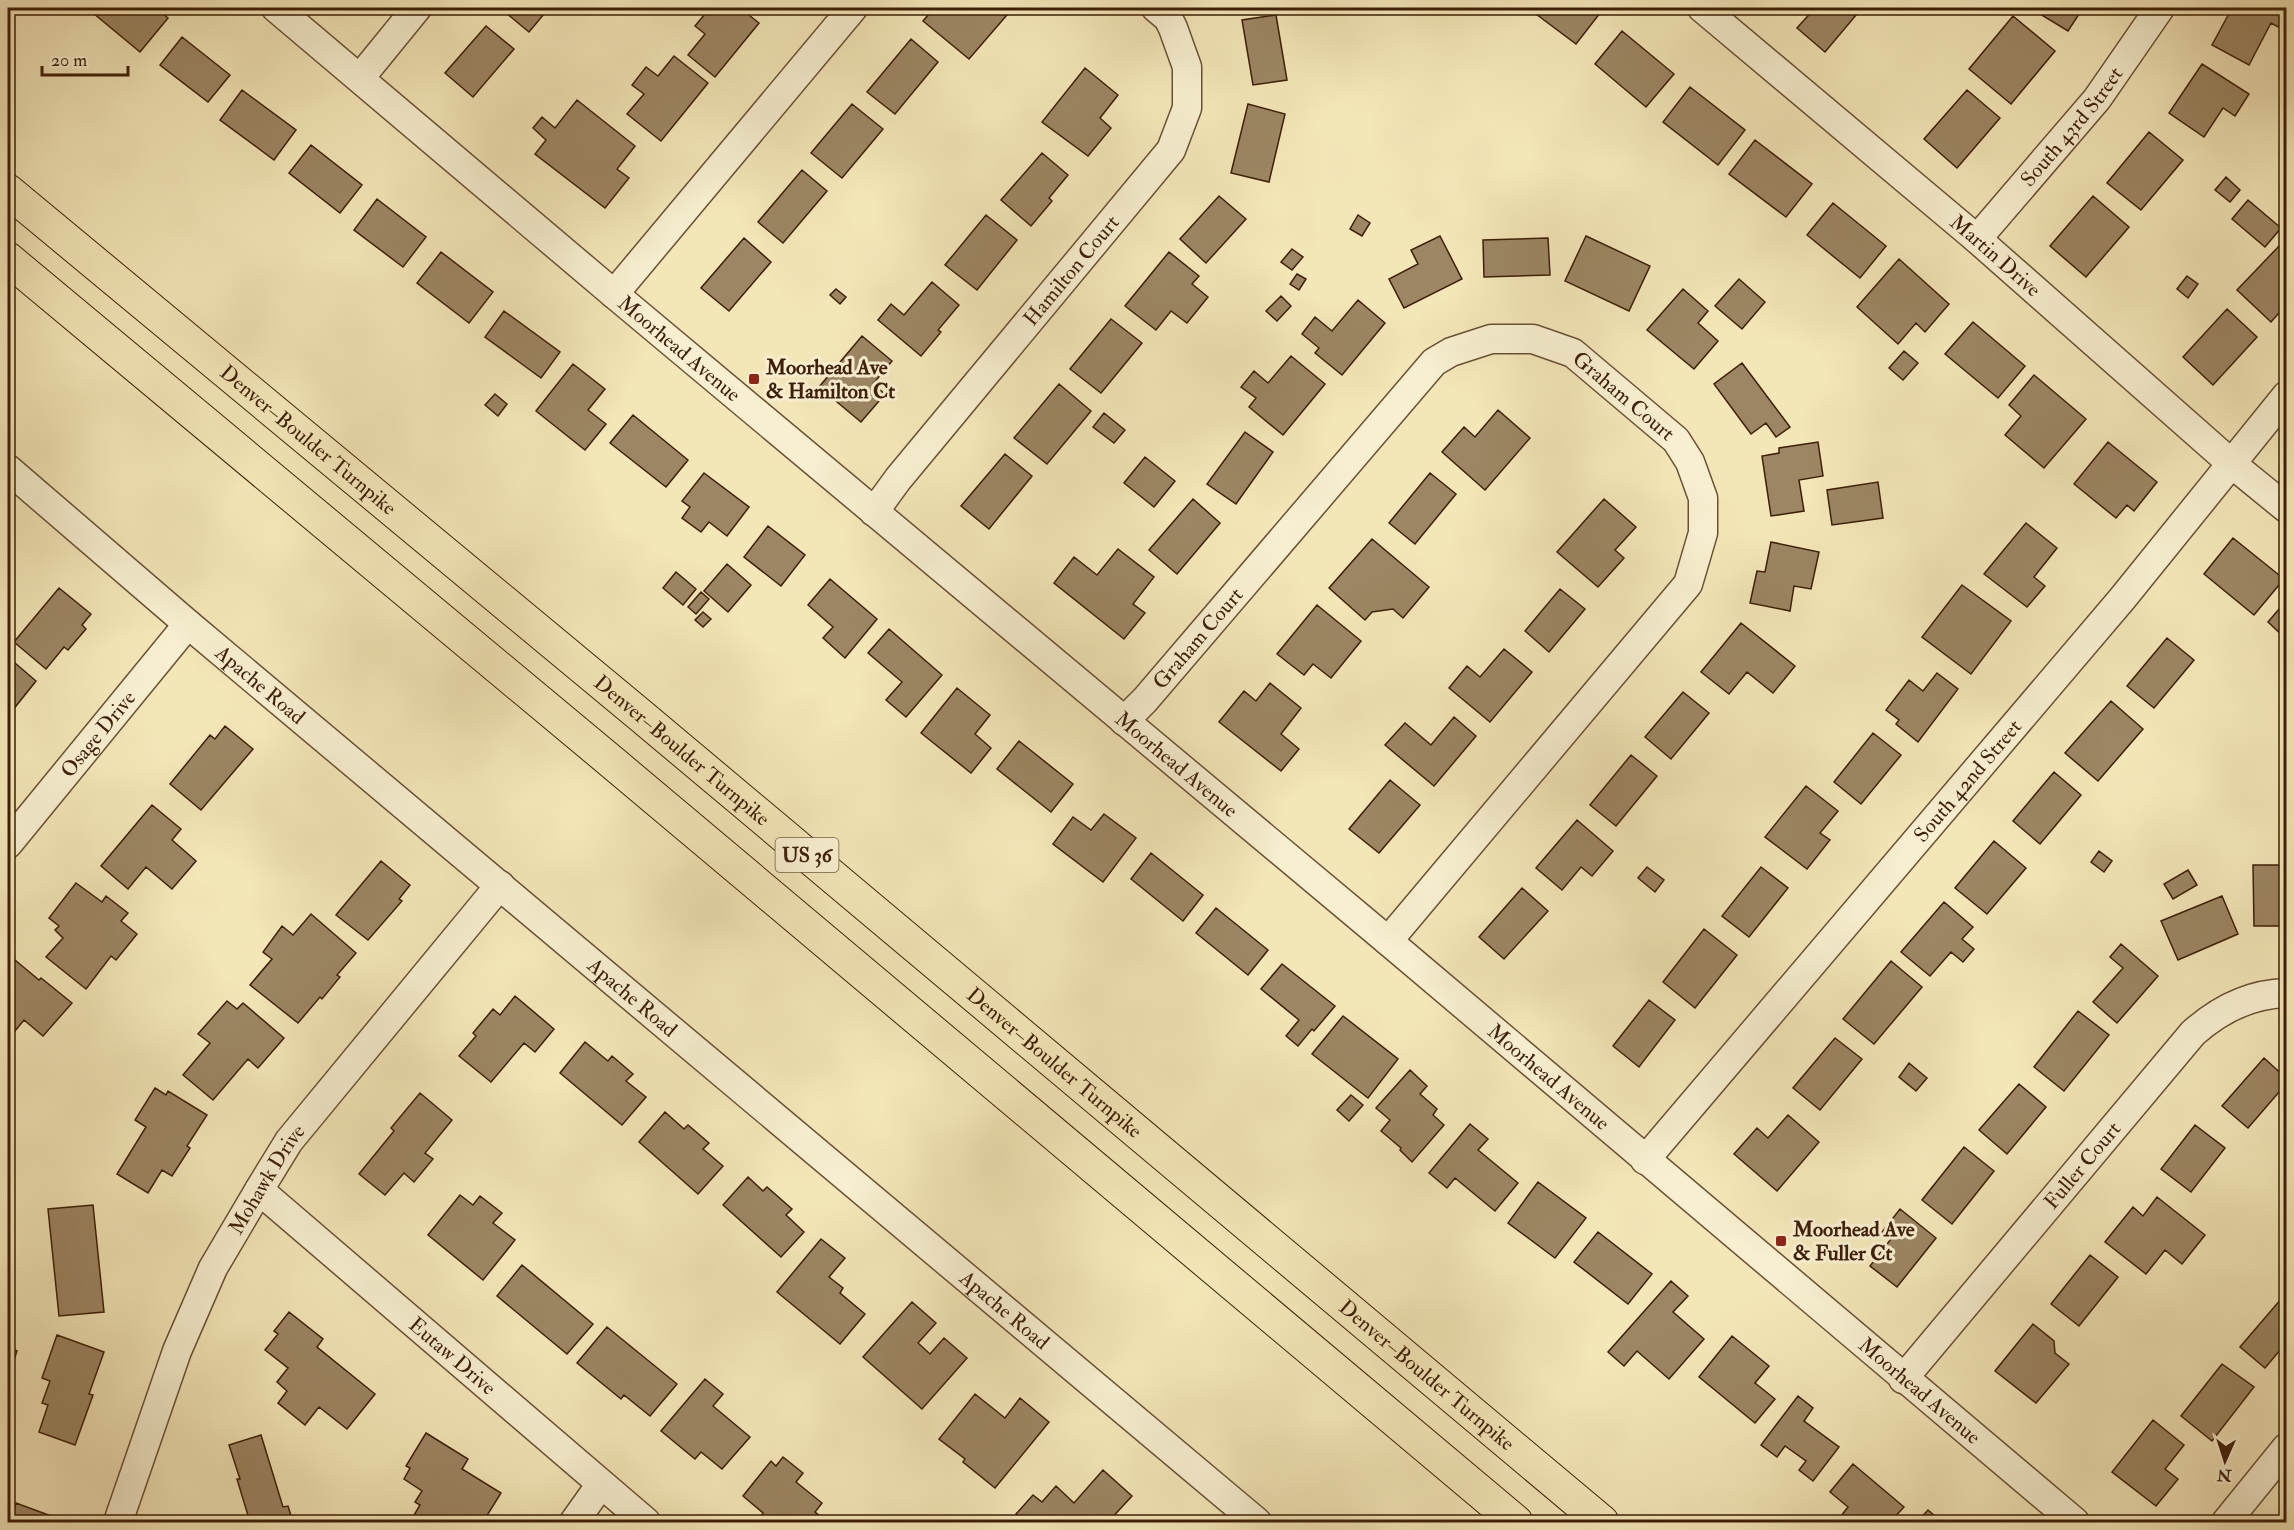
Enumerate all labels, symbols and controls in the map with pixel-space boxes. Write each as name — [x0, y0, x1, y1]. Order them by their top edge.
scale bar — [42, 39, 128, 77]
text: 20 m — [51, 49, 87, 72]
street label: South 43rd Street — [2015, 62, 2129, 192]
street label: Hamilton Court — [1018, 209, 1126, 332]
street label: Martin Drive — [1944, 209, 2047, 303]
street label: Moorhead Avenue — [612, 290, 746, 408]
street label: Graham Court — [1567, 345, 1680, 447]
place label: Moorhead Ave & Hamilton Ct — [765, 354, 895, 405]
street label: Denver–Boulder Turnpike — [214, 359, 402, 522]
marker: Moorhead Ave & Hamilton Ct — [747, 372, 761, 386]
street label: Graham Court — [1147, 582, 1249, 695]
street label: Apache Road — [209, 639, 311, 731]
street label: Denver–Boulder Turnpike — [588, 669, 776, 832]
street label: Osage Drive — [55, 685, 142, 783]
street label: Moorhead Avenue — [1109, 706, 1243, 824]
street label: South 42nd Street — [1908, 714, 2028, 848]
road number: US 36 — [776, 838, 838, 872]
street label: Apache Road — [581, 952, 683, 1044]
street label: Denver–Boulder Turnpike — [961, 982, 1148, 1145]
street label: Moorhead Avenue — [1482, 1018, 1615, 1137]
street label: Fuller Court — [2038, 1116, 2127, 1215]
street label: Mohawk Drive — [223, 1119, 311, 1240]
place label: Moorhead Ave & Fuller Ct — [1792, 1216, 1915, 1267]
marker: Moorhead Ave & Fuller Ct — [1774, 1234, 1788, 1248]
street label: Apache Road — [953, 1264, 1055, 1356]
street label: Denver–Boulder Turnpike — [1333, 1294, 1520, 1457]
street label: Eutaw Drive — [403, 1311, 502, 1402]
street label: Moorhead Avenue — [1853, 1332, 1986, 1451]
north arrow — [2195, 1431, 2255, 1491]
text: N — [2216, 1465, 2233, 1485]

